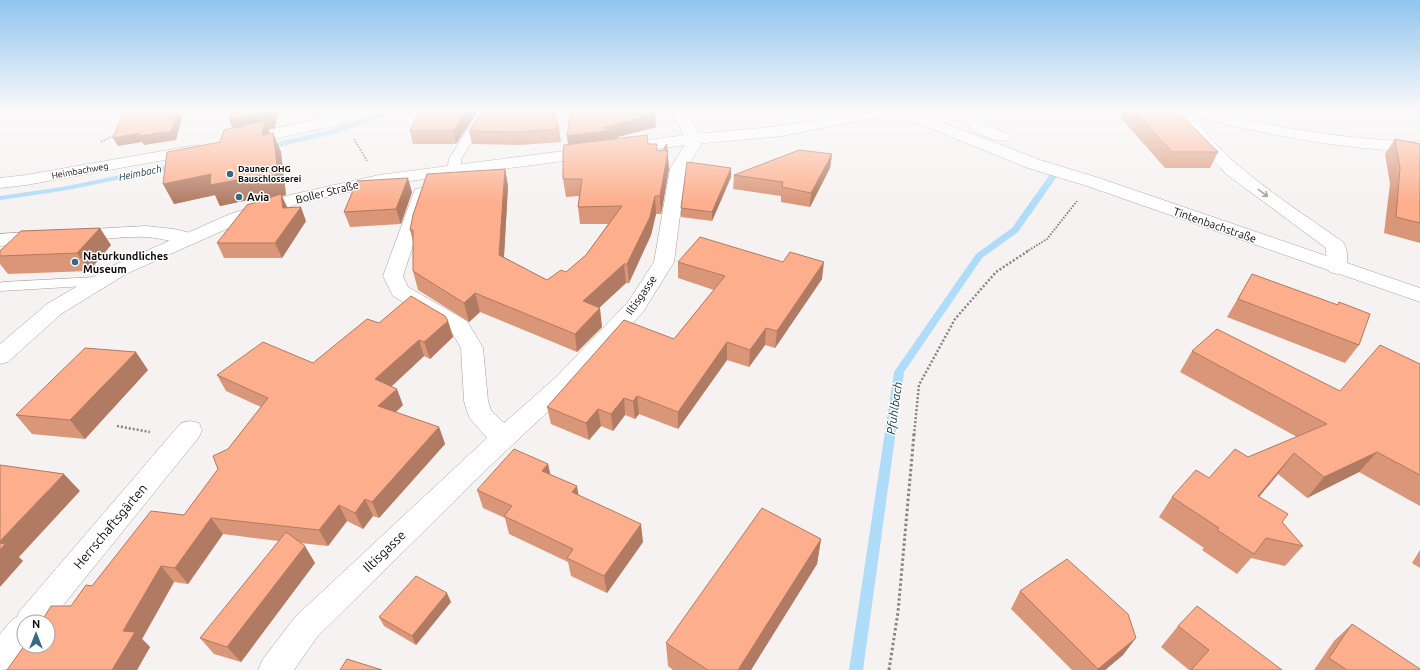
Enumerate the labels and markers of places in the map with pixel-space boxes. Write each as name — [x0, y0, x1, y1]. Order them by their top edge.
place label: Dauner OHG Bauschlosserei — [238, 164, 301, 184]
marker: Dauner OHG Bauschlosserei — [225, 169, 235, 179]
place label: Avia — [247, 191, 269, 203]
marker: Avia — [234, 192, 244, 202]
place label: Naturkundliches Museum — [83, 250, 168, 275]
marker: Naturkundliches Museum — [70, 257, 80, 267]

